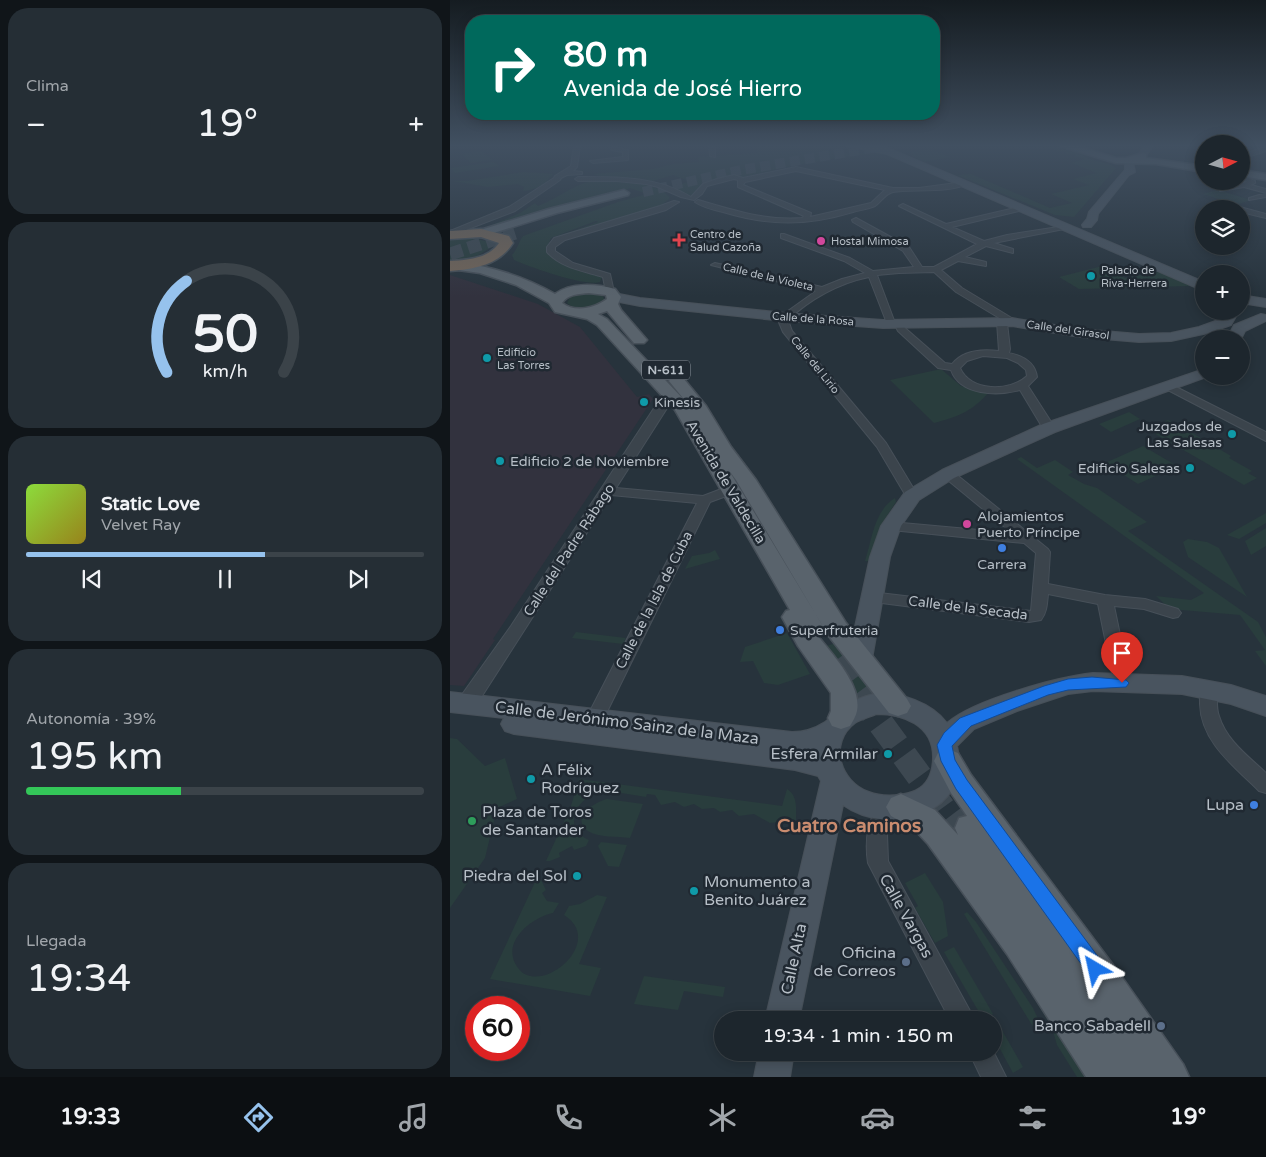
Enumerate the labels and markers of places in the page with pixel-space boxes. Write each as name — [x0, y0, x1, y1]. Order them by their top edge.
place label: Centro de Salud Cazoña — [690, 228, 761, 254]
marker: Centro de Salud Cazoña — [672, 233, 686, 247]
marker: Hostal Mimosa — [815, 235, 827, 247]
place label: Hostal Mimosa — [831, 235, 909, 248]
place label: Palacio de Riva-Herrera — [1101, 264, 1167, 290]
marker: Palacio de Riva-Herrera — [1085, 270, 1097, 282]
place label: Edificio Las Torres — [497, 346, 550, 372]
marker: Edificio Las Torres — [481, 352, 493, 364]
place label: Kinesis — [654, 394, 701, 411]
marker: Kinesis — [638, 396, 650, 408]
place label: Juzgados de Las Salesas — [1139, 418, 1222, 451]
marker: Juzgados de Las Salesas — [1226, 428, 1238, 440]
place label: Edificio 2 de Noviembre — [510, 453, 669, 470]
marker: Edificio 2 de Noviembre — [494, 455, 506, 467]
place label: Edificio Salesas — [1078, 460, 1180, 477]
marker: Edificio Salesas — [1184, 462, 1196, 474]
place label: Alojamientos Puerto Príncipe — [977, 508, 1080, 541]
marker: Alojamientos Puerto Príncipe — [961, 518, 973, 530]
marker: Carrera — [996, 542, 1008, 554]
place label: Carrera — [977, 556, 1027, 573]
place label: Superfruteria — [790, 622, 878, 639]
marker: Superfruteria — [774, 624, 786, 636]
pin — [1101, 632, 1143, 683]
place label: Esfera Armilar — [770, 744, 879, 764]
marker: Esfera Armilar — [882, 748, 894, 760]
place label: A Félix Rodríguez — [541, 760, 619, 798]
marker: A Félix Rodríguez — [525, 773, 537, 785]
place label: Lupa — [1206, 795, 1244, 815]
marker: Lupa — [1248, 799, 1260, 811]
place label: Plaza de Toros de Santander — [482, 802, 592, 840]
marker: Plaza de Toros de Santander — [466, 815, 478, 827]
place label: Piedra del Sol — [463, 866, 567, 886]
marker: Piedra del Sol — [571, 870, 583, 882]
place label: Monumento a Benito Juárez — [704, 872, 811, 910]
marker: Monumento a Benito Juárez — [688, 885, 700, 897]
place label: Oficina de Correos — [814, 943, 896, 981]
marker: Oficina de Correos — [900, 956, 912, 968]
place label: Banco Sabadell — [1034, 1016, 1151, 1036]
marker: Banco Sabadell — [1155, 1020, 1167, 1032]

